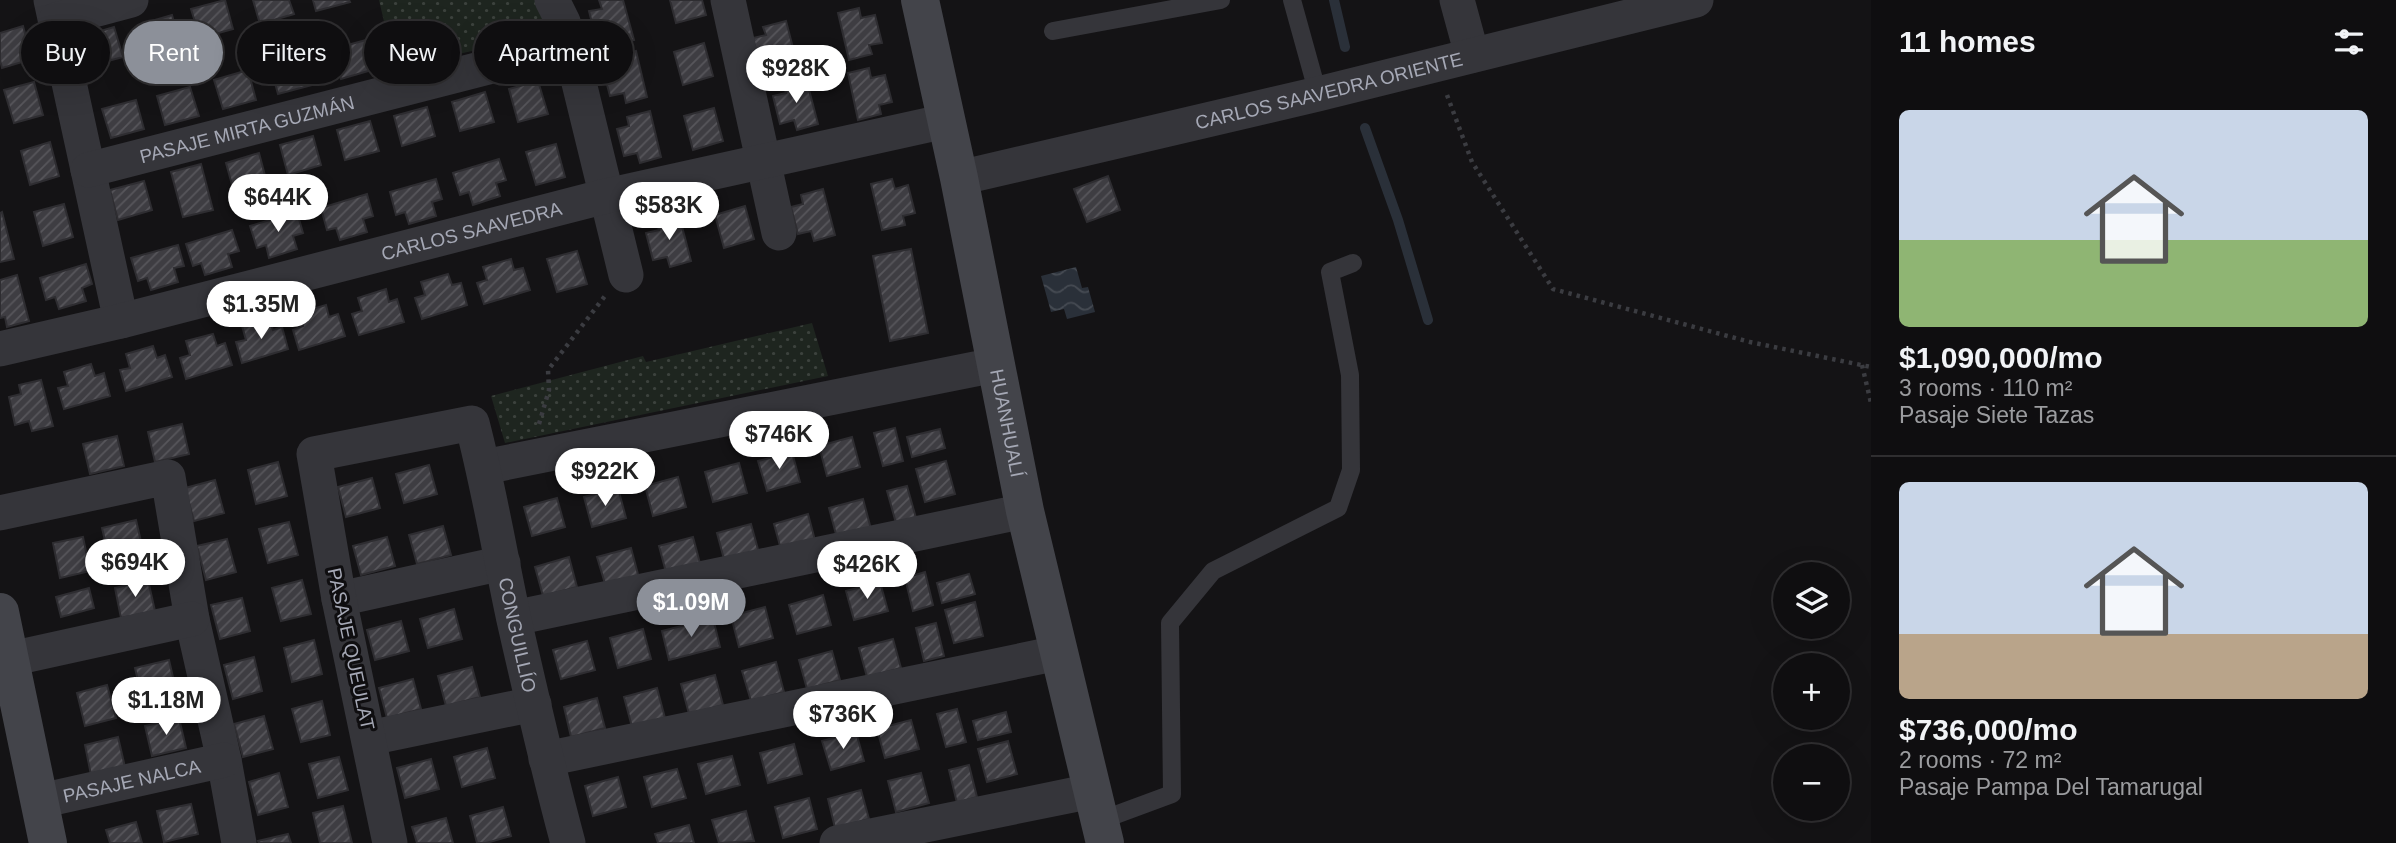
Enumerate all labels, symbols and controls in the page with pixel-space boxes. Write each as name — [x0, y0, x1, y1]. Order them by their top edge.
chip: Buy — [21, 21, 110, 84]
chip: Rent — [124, 21, 223, 84]
chip: Filters — [237, 21, 350, 84]
chip: New — [364, 21, 460, 84]
chip: Apartment — [474, 21, 633, 84]
icon: filters — [2330, 23, 2368, 61]
text: 11 homes — [1899, 25, 2036, 58]
pin: $928K — [747, 46, 845, 105]
street label: CARLOS SAAVEDRA ORIENTE — [1193, 48, 1465, 133]
text: $928K — [762, 55, 830, 81]
street label: PASAJE MIRTA GUZMÁN — [137, 91, 356, 167]
icon: home — [2071, 156, 2197, 282]
pin: $644K — [229, 174, 327, 234]
pin: $583K — [620, 182, 718, 242]
text: $644K — [244, 184, 312, 210]
text: $583K — [635, 192, 703, 218]
street label: CARLOS SAAVEDRA — [379, 197, 564, 264]
pin: $1.35M — [204, 282, 318, 341]
text: $1.35M — [223, 291, 299, 317]
text: $1,090,000/mo — [1899, 341, 2102, 374]
street label: HUANHUALÍ — [987, 367, 1029, 480]
text: 3 rooms · 110 m² — [1899, 375, 2072, 401]
text: Pasaje Siete Tazas — [1899, 402, 2094, 428]
pin: $746K — [730, 412, 828, 471]
text: $746K — [745, 421, 813, 447]
pin: $922K — [556, 448, 654, 508]
text: $922K — [571, 458, 639, 484]
icon: home — [2071, 528, 2197, 654]
pin: $694K — [86, 540, 184, 599]
pin: $426K — [818, 542, 916, 601]
text: $694K — [101, 549, 169, 575]
text: $426K — [833, 551, 901, 577]
map controls — [1773, 562, 1850, 821]
button: layers — [1773, 562, 1850, 639]
street label: PASAJE QUEULAT — [324, 566, 379, 732]
street label: CONGUILLÍO — [495, 575, 541, 694]
pin: $1.09M — [634, 580, 748, 639]
text: $1.09M — [653, 589, 729, 615]
button: + — [1773, 653, 1850, 730]
pin: $1.18M — [109, 678, 223, 737]
text: $1.18M — [128, 687, 204, 713]
pin: $736K — [794, 692, 892, 751]
text: $736K — [809, 701, 877, 727]
text: $736,000/mo — [1899, 713, 2077, 746]
button: − — [1773, 744, 1850, 821]
text: 2 rooms · 72 m² — [1899, 747, 2061, 773]
street label: PASAJE NALCA — [61, 755, 203, 806]
text: Pasaje Pampa Del Tamarugal — [1899, 774, 2203, 800]

